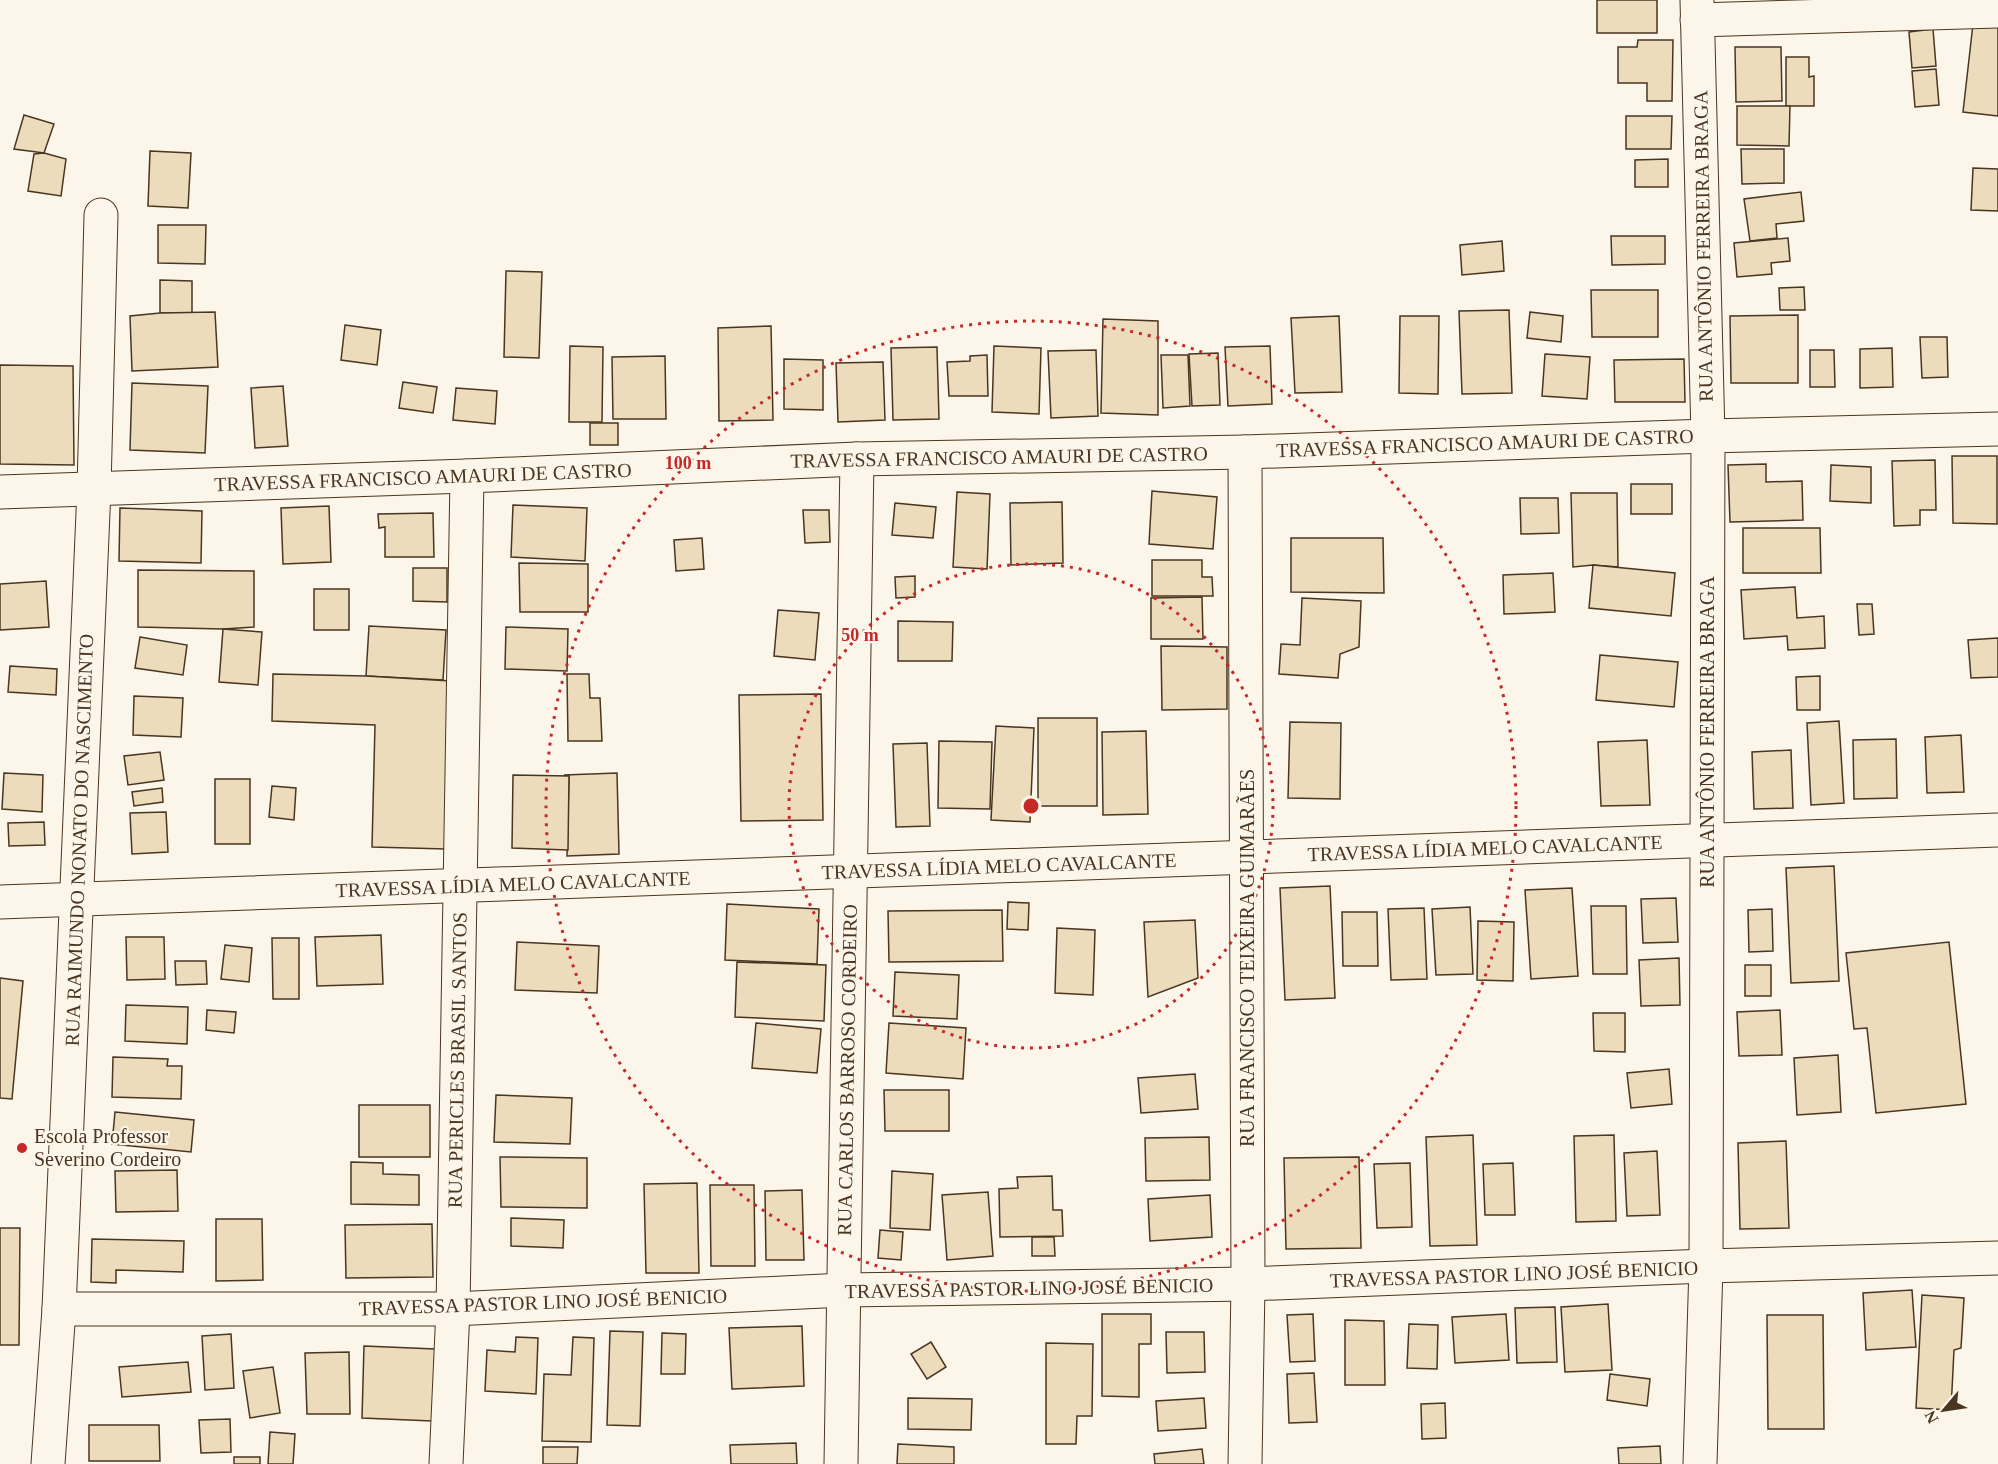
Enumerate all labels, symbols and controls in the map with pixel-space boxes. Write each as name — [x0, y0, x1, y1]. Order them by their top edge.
street label: RUA ANTÔNIO FERREIRA BRAGA — [1688, 89, 1717, 402]
street label: TRAVESSA FRANCISCO AMAURI DE CASTRO — [1276, 425, 1694, 461]
street label: TRAVESSA FRANCISCO AMAURI DE CASTRO — [790, 442, 1208, 472]
text: 100 m — [665, 453, 711, 473]
street label: TRAVESSA FRANCISCO AMAURI DE CASTRO — [214, 459, 632, 495]
street label: RUA ANTÔNIO FERREIRA BRAGA — [1695, 576, 1718, 888]
text: 50 m — [841, 625, 879, 645]
street label: RUA RAIMUNDO NONATO DO NASCIMENTO — [61, 633, 97, 1047]
street label: RUA FRANCISCO TEIXEIRA GUIMARÃES — [1235, 769, 1258, 1147]
centre of rings — [1021, 796, 1041, 816]
street label: TRAVESSA LÍDIA MELO CAVALCANTE — [1307, 831, 1663, 865]
street label: TRAVESSA LÍDIA MELO CAVALCANTE — [821, 849, 1177, 883]
street label: TRAVESSA LÍDIA MELO CAVALCANTE — [335, 867, 691, 901]
street label: RUA CARLOS BARROSO CORDEIRO — [833, 904, 861, 1236]
street label: RUA PERICLES BRASIL SANTOS — [443, 912, 471, 1208]
place label: Escola Professor Severino Cordeiro — [34, 1125, 181, 1170]
marker: Escola Professor Severino Cordeiro — [15, 1141, 29, 1155]
street label: TRAVESSA PASTOR LINO JOSÉ BENICIO — [1329, 1257, 1699, 1291]
street label: TRAVESSA PASTOR LINO JOSÉ BENICIO — [845, 1274, 1213, 1302]
street label: TRAVESSA PASTOR LINO JOSÉ BENICIO — [358, 1285, 728, 1319]
north arrow — [1914, 1380, 1974, 1440]
text: N — [1921, 1407, 1942, 1426]

